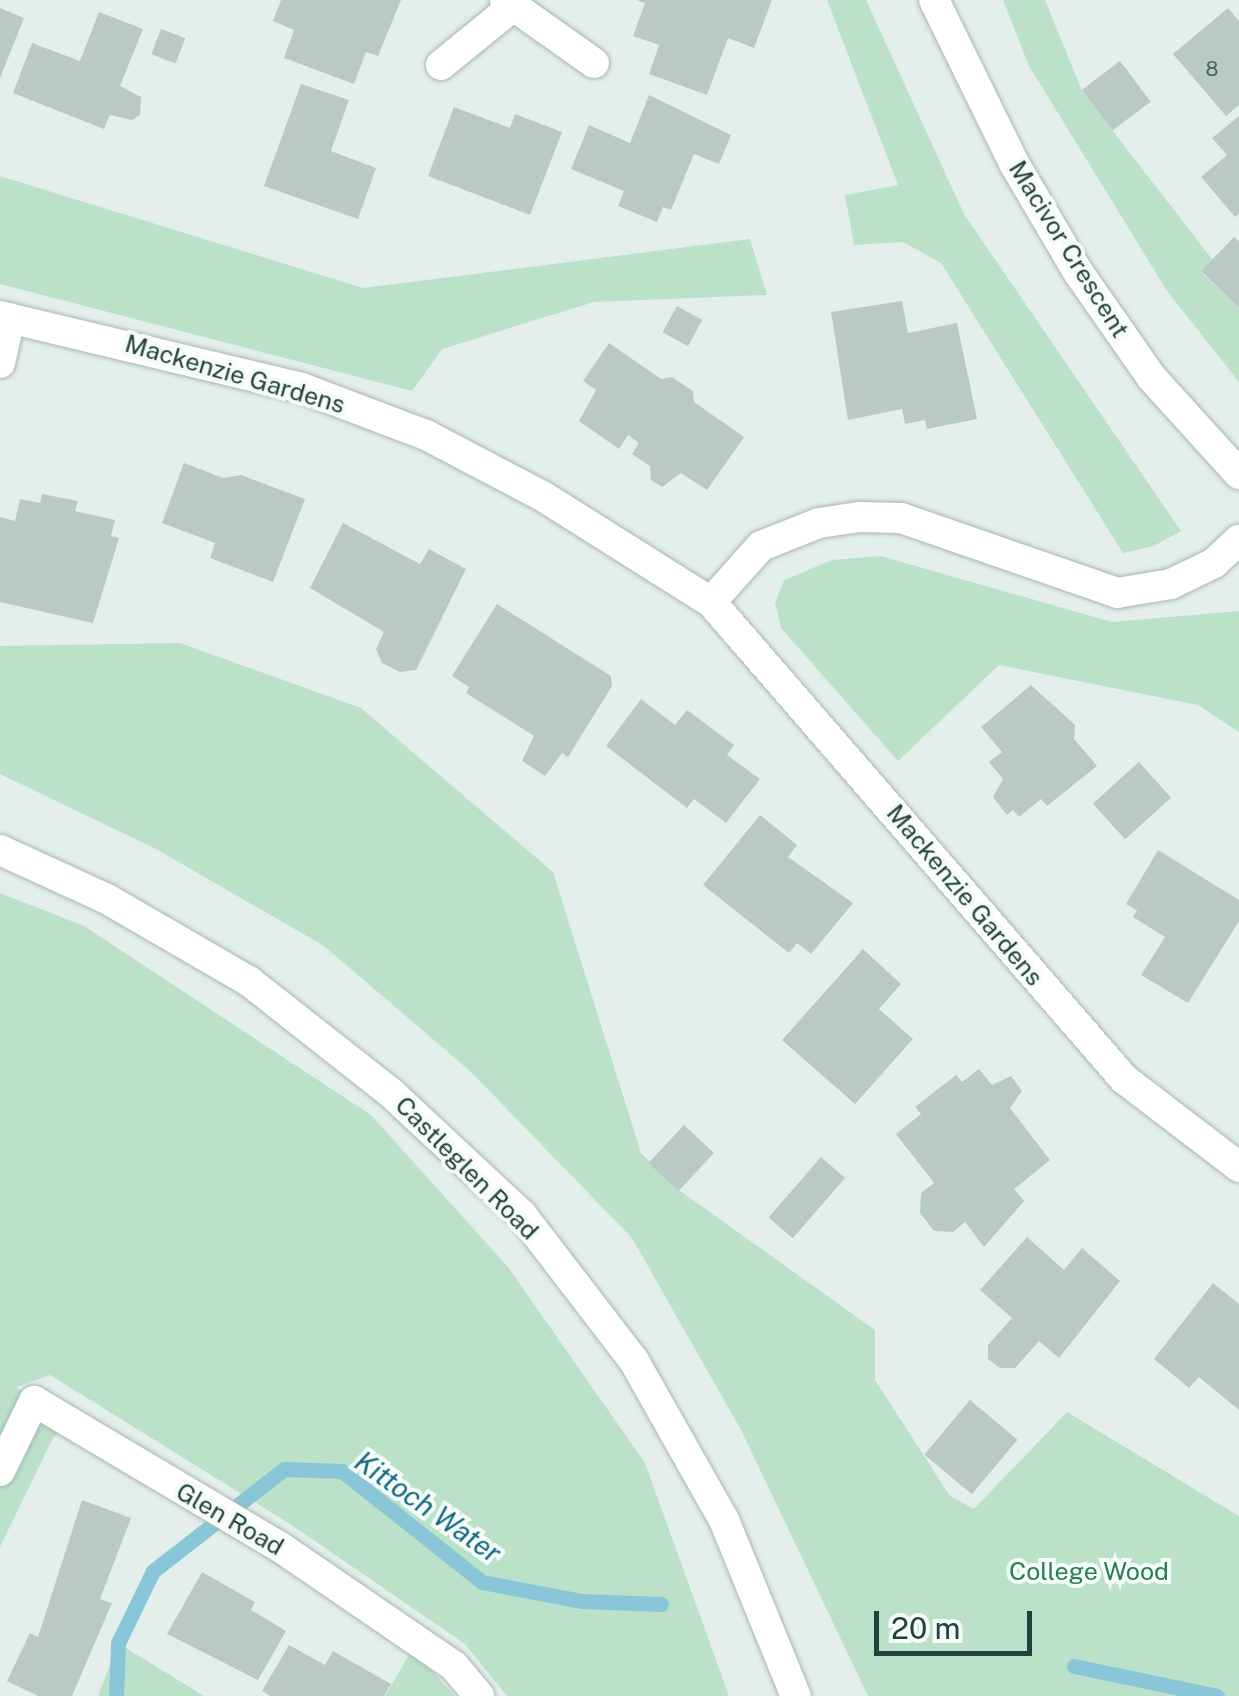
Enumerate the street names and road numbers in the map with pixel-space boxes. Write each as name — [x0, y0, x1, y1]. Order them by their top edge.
street label: Macivor Crescent — [1003, 155, 1135, 343]
street label: Mackenzie Gardens — [122, 328, 348, 420]
street label: Mackenzie Gardens — [880, 798, 1050, 992]
street label: Castleglen Road — [389, 1090, 545, 1246]
street label: Glen Road — [171, 1476, 289, 1562]

